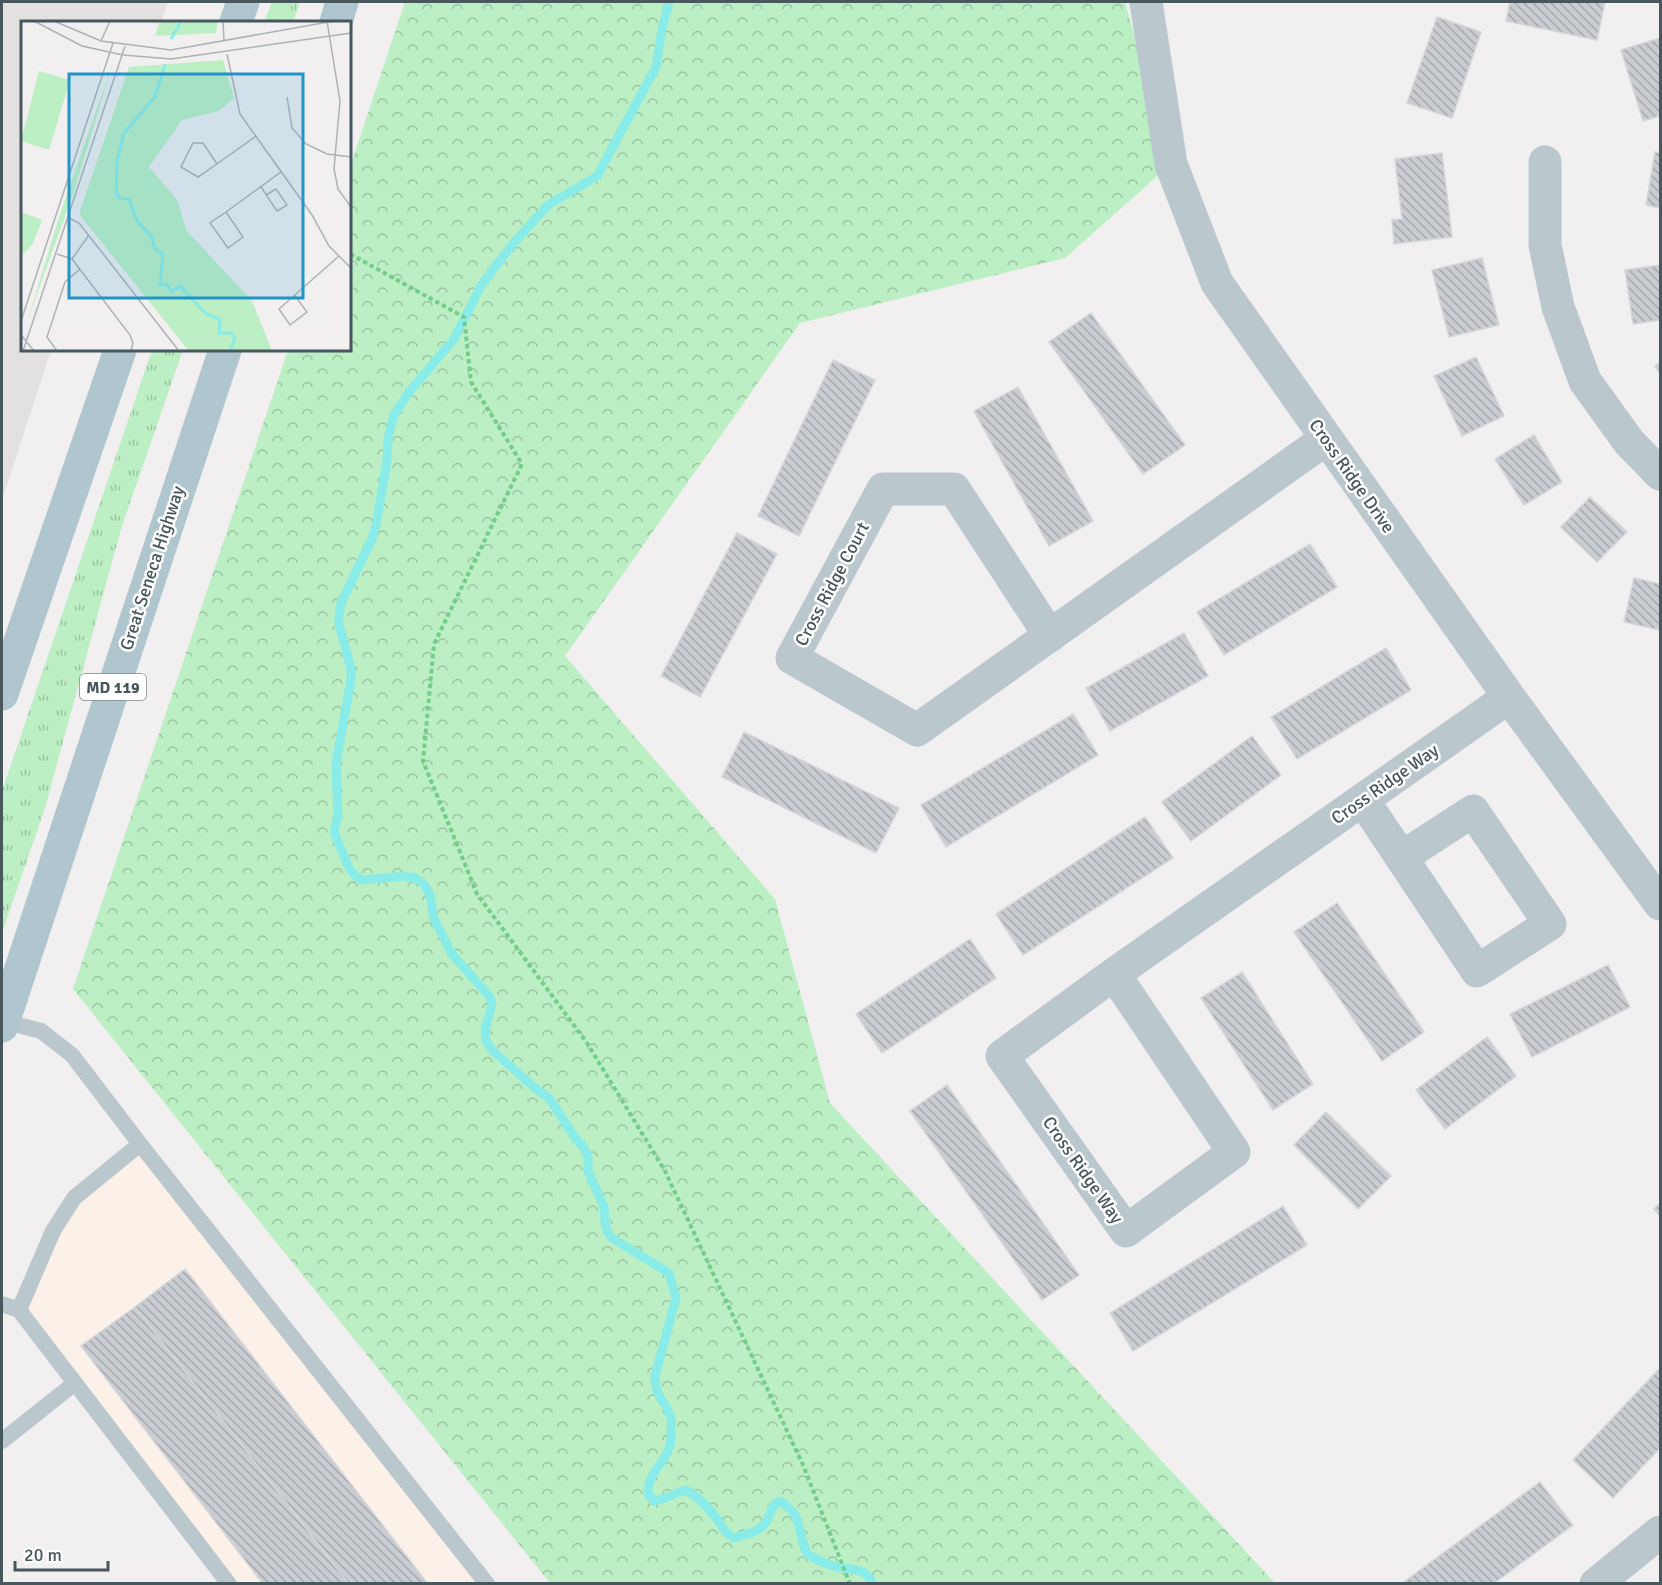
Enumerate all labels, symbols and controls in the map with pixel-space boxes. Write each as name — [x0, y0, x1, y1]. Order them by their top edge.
inset map — [21, 21, 351, 351]
street label: Cross Ridge Drive — [1304, 415, 1400, 537]
street label: Great Seneca Highway — [115, 482, 189, 653]
street label: Cross Ridge Court — [790, 518, 874, 650]
road number: MD 119 — [80, 674, 146, 700]
street label: Cross Ridge Way — [1327, 739, 1443, 829]
street label: Cross Ridge Way — [1038, 1112, 1128, 1228]
scale bar — [15, 1534, 108, 1572]
text: 20 m — [24, 1544, 62, 1566]

